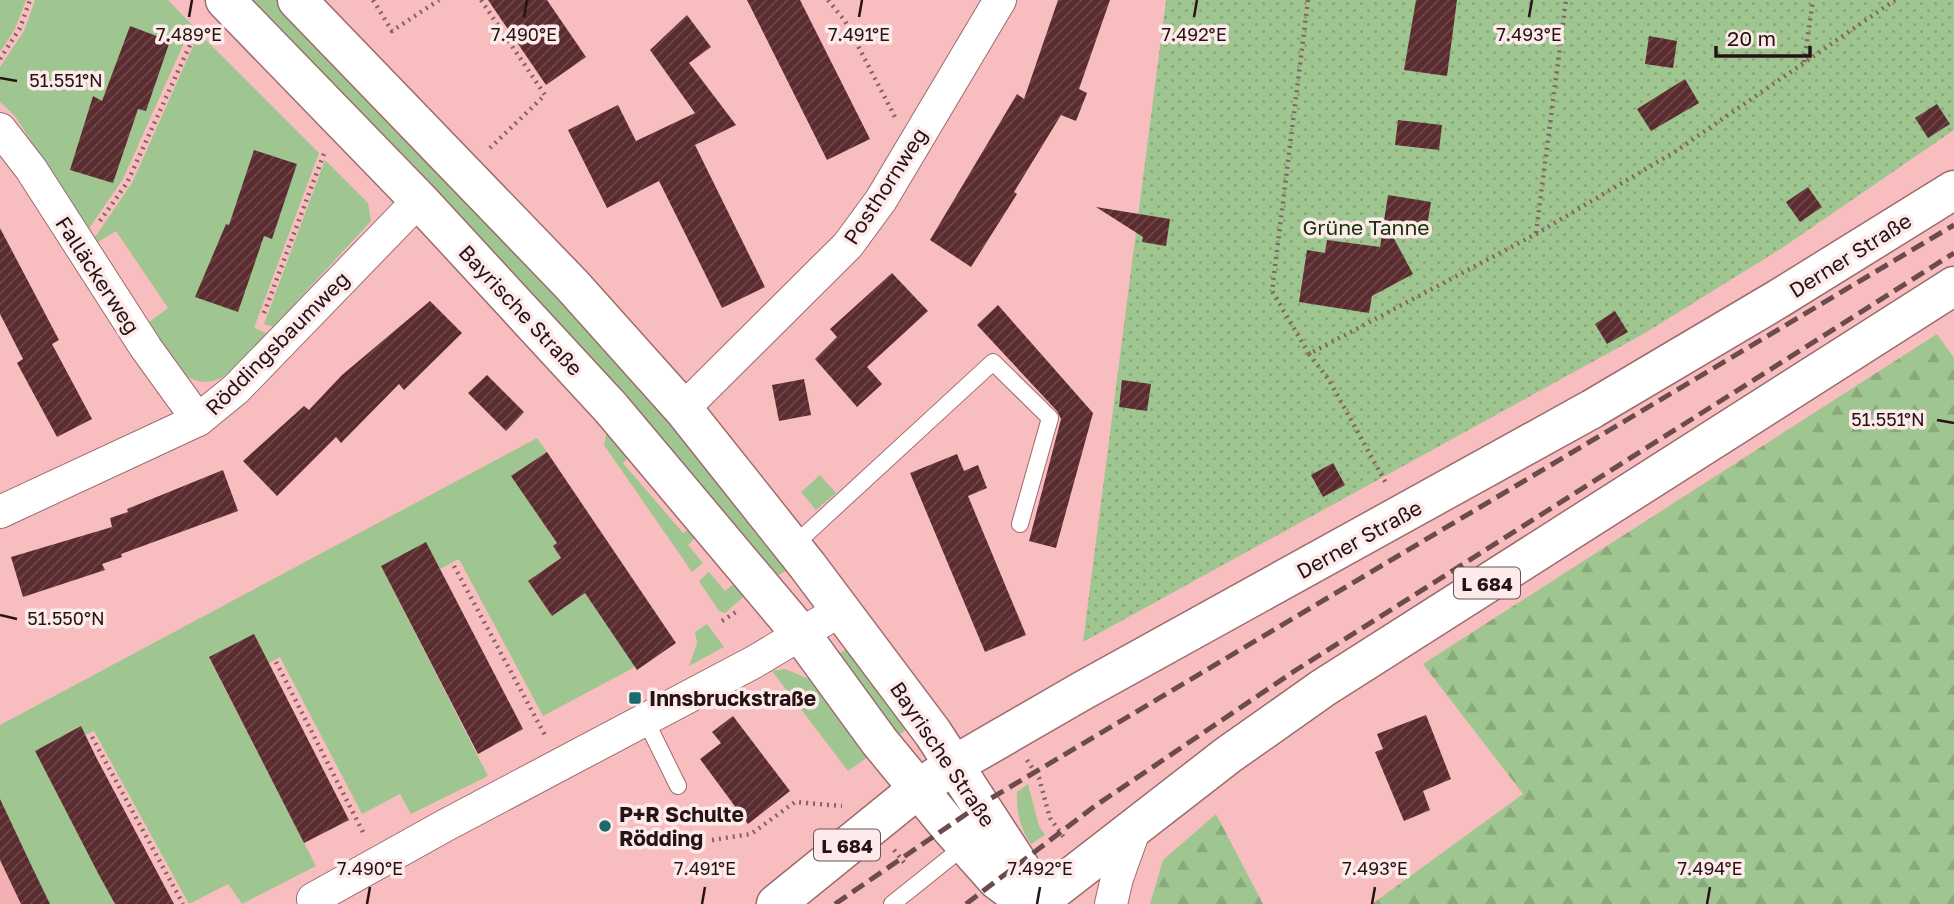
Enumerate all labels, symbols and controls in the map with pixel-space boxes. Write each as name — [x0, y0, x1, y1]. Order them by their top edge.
scale bar — [1716, 14, 1811, 58]
text: 7.489°E — [156, 23, 222, 45]
text: 7.490°E — [491, 23, 557, 45]
text: 7.491°E — [828, 23, 890, 45]
text: 7.492°E — [1161, 23, 1227, 45]
text: 7.493°E — [1496, 23, 1562, 45]
text: 20 m — [1727, 25, 1776, 51]
text: 51.551°N — [29, 69, 103, 91]
street label: Posthornweg — [838, 123, 932, 249]
street label: Derner Straße — [1784, 207, 1916, 303]
street label: Falläckerweg — [50, 211, 146, 339]
park label: Grüne Tanne — [1302, 214, 1430, 240]
street label: Bayrische Straße — [454, 239, 588, 381]
street label: Röddingsbaumweg — [200, 266, 354, 420]
text: 51.551°N — [1851, 408, 1925, 430]
street label: Derner Straße — [1292, 494, 1426, 584]
road number: L 684 — [1454, 568, 1520, 598]
text: 51.550°N — [27, 607, 105, 629]
street label: Bayrische Straße — [885, 676, 1001, 832]
place label: Innsbruckstraße — [649, 685, 816, 711]
marker: Innsbruckstraße — [627, 690, 643, 706]
place label: P+R Schulte Rödding — [619, 801, 744, 851]
marker: P+R Schulte Rödding — [597, 818, 613, 834]
road number: L 684 — [814, 830, 880, 860]
text: 7.490°E — [337, 857, 403, 879]
text: 7.491°E — [674, 857, 736, 879]
text: 7.492°E — [1007, 857, 1073, 879]
text: 7.493°E — [1342, 857, 1408, 879]
text: 7.494°E — [1678, 857, 1742, 879]

